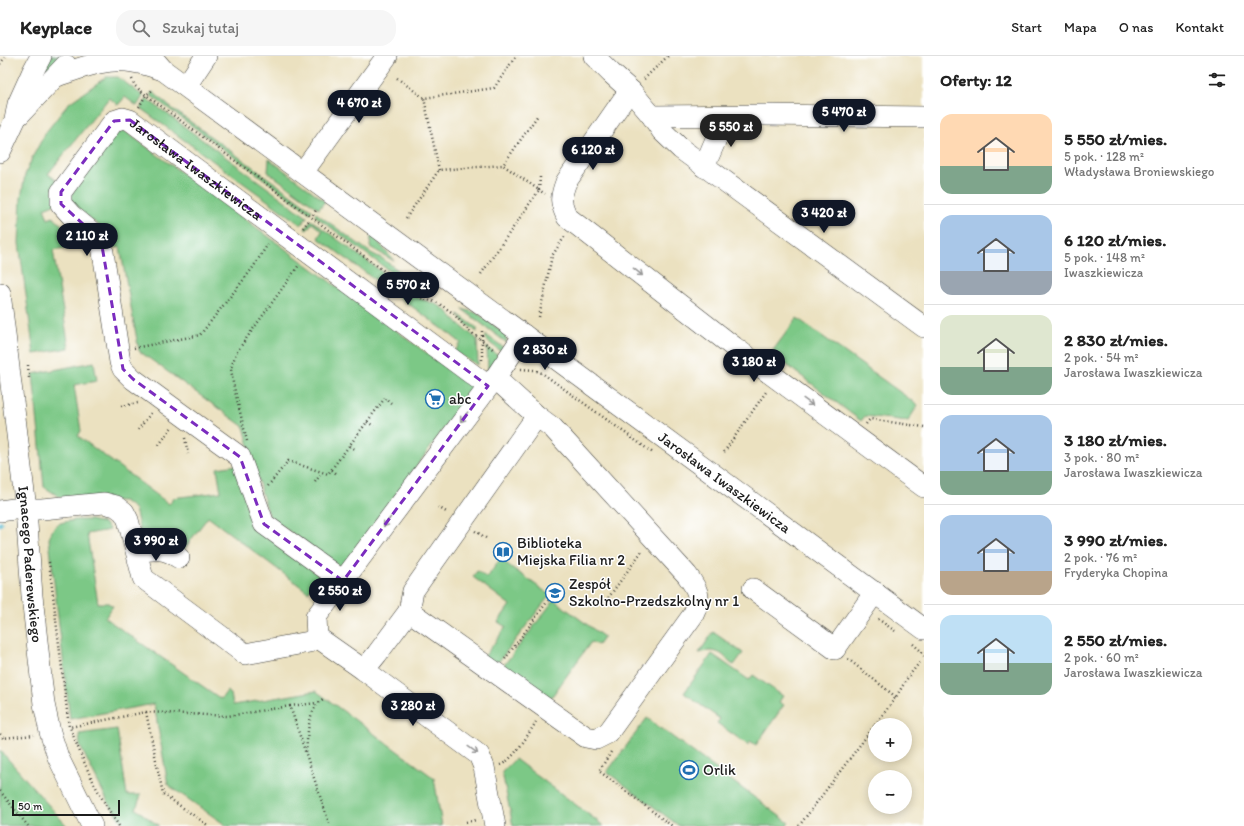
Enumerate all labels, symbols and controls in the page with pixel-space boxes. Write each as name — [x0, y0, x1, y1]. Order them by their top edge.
search box — [116, 10, 396, 46]
text: Keyplace — [20, 16, 92, 39]
icon: search — [130, 17, 152, 39]
text: Szukaj tutaj — [162, 19, 239, 37]
text: Start — [1011, 19, 1042, 36]
text: Mapa — [1064, 19, 1097, 36]
text: O nas — [1119, 19, 1153, 36]
text: Kontakt — [1175, 19, 1224, 36]
icon: filters — [1206, 69, 1228, 91]
text: Oferty: 12 — [940, 70, 1012, 90]
pin: 4 670 zł — [318, 90, 400, 124]
text: 4 670 zł — [337, 95, 381, 110]
pin: 5 470 zł — [803, 99, 885, 133]
text: 5 470 zł — [822, 104, 866, 119]
street label: Jarosława Iwaszkiewicza — [126, 114, 266, 224]
pin: 5 550 zł — [690, 114, 772, 148]
text: 5 550 zł — [709, 119, 753, 134]
text: 5 550 zł/mies. — [1064, 129, 1167, 149]
icon: home — [972, 130, 1020, 178]
pin: 6 120 zł — [552, 137, 634, 171]
text: 6 120 zł — [571, 142, 615, 157]
text: 5 pok. · 128 m² — [1064, 149, 1144, 164]
text: Władysława Broniewskiego — [1064, 164, 1214, 179]
pin: 3 420 zł — [783, 200, 865, 234]
text: 3 420 zł — [801, 205, 847, 220]
pin: 2 110 zł — [46, 223, 128, 257]
text: 2 110 zł — [66, 228, 108, 243]
text: 6 120 zł/mies. — [1064, 230, 1166, 250]
icon: home — [972, 231, 1020, 279]
text: 5 pok. · 148 m² — [1064, 250, 1145, 265]
text: Iwaszkiewicza — [1064, 265, 1143, 280]
one-way arrow — [632, 268, 643, 276]
pin: 5 570 zł — [367, 272, 449, 306]
text: 5 570 zł — [386, 277, 430, 292]
text: 2 830 zł/mies. — [1064, 330, 1168, 350]
icon: home — [972, 331, 1020, 379]
pin: 2 830 zł — [504, 337, 586, 371]
text: 2 830 zł — [523, 342, 567, 357]
pin: 3 180 zł — [713, 349, 795, 383]
text: 2 pok. · 54 m² — [1064, 350, 1139, 365]
text: 3 180 zł — [732, 354, 776, 369]
text: Jarosława Iwaszkiewicza — [1064, 365, 1203, 380]
supermarket icon: abc — [424, 388, 446, 410]
place label: abc — [449, 390, 472, 408]
one-way arrow — [802, 398, 813, 406]
one-way arrow — [460, 412, 469, 423]
street label: Jarosława Iwaszkiewicza — [655, 428, 794, 537]
text: 3 180 zł/mies. — [1064, 430, 1167, 450]
icon: home — [972, 431, 1020, 479]
text: 3 pok. · 80 m² — [1064, 450, 1139, 465]
text: Jarosława Iwaszkiewicza — [1064, 465, 1203, 480]
street label: Ignacego Paderewskiego — [14, 485, 46, 644]
one-way arrow — [383, 516, 391, 527]
pin: 3 990 zł — [115, 528, 197, 562]
text: 3 990 zł/mies. — [1064, 530, 1168, 550]
icon: home — [972, 531, 1020, 579]
text: 3 990 zł — [134, 533, 178, 548]
place label: Biblioteka Miejska Filia nr 2 — [517, 534, 625, 569]
library icon: Biblioteka Miejska Filia nr 2 — [492, 541, 514, 563]
text: 2 pok. · 76 m² — [1064, 550, 1137, 565]
text: Fryderyka Chopina — [1064, 565, 1168, 580]
place label: Zespół Szkolno-Przedszkolny nr 1 — [569, 575, 739, 610]
pin: 2 550 zł — [299, 578, 381, 612]
school or university icon: Zespół Szkolno-Przedszkolny nr 1 — [544, 582, 566, 604]
text: 2 550 zł — [318, 583, 362, 598]
text: 2 550 zł/mies. — [1064, 630, 1167, 650]
icon: home — [972, 631, 1020, 679]
text: 2 pok. · 60 m² — [1064, 650, 1139, 665]
text: Jarosława Iwaszkiewicza — [1064, 665, 1203, 680]
pin: 3 280 zł — [372, 693, 454, 727]
text: 3 280 zł — [391, 698, 435, 713]
map controls — [868, 718, 912, 814]
button: + — [868, 718, 912, 762]
one-way arrow — [467, 746, 478, 754]
sports icon: Orlik — [678, 759, 700, 781]
place label: Orlik — [703, 761, 736, 779]
button: − — [868, 770, 912, 814]
scale bar — [12, 798, 120, 817]
text: 50 m — [18, 800, 42, 813]

